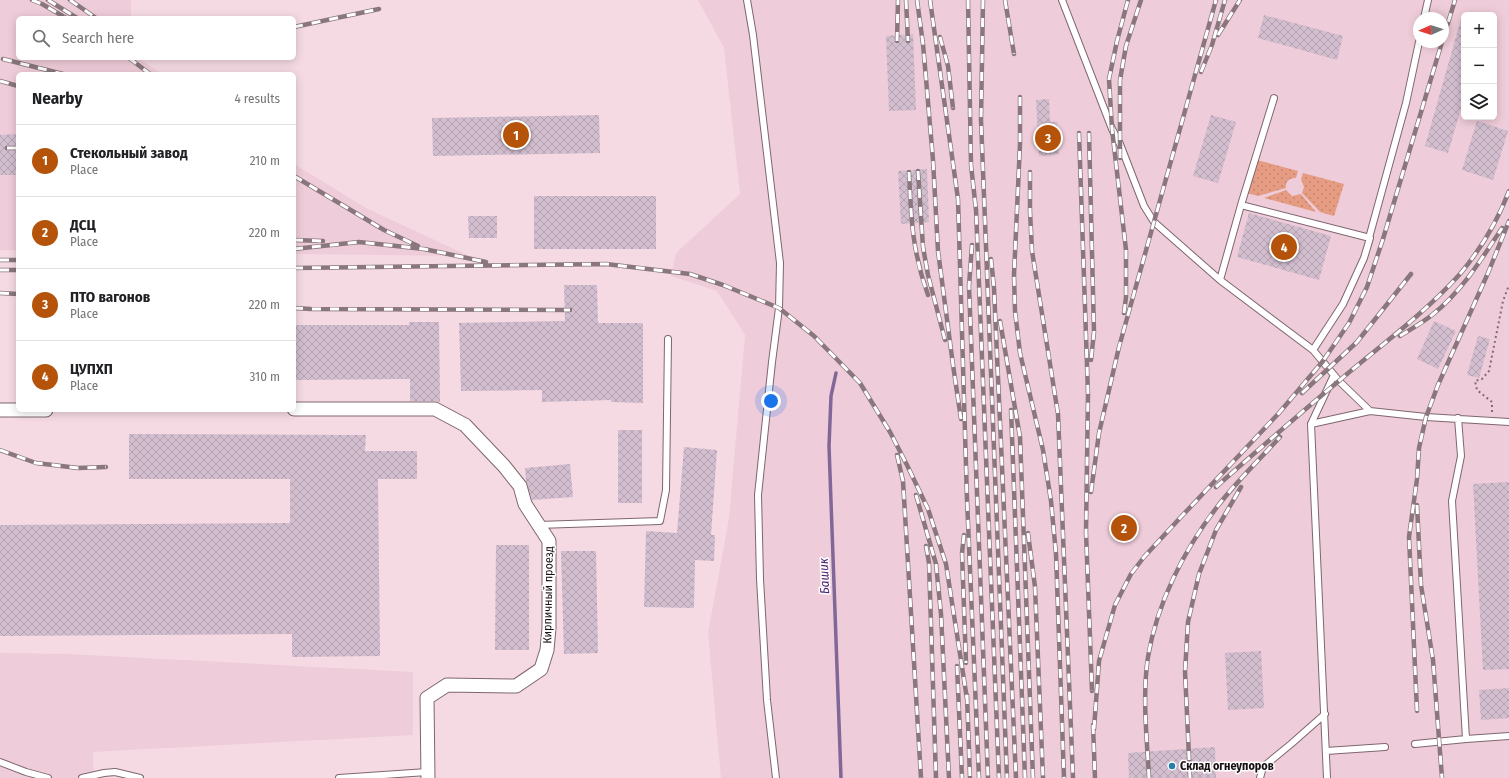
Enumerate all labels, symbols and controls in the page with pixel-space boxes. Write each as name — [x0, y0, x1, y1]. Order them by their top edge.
north arrow — [1413, 12, 1449, 48]
map controls — [1461, 12, 1497, 120]
button: + — [1461, 12, 1497, 48]
search box — [16, 16, 296, 60]
icon: search — [30, 27, 52, 49]
text: Search here — [62, 29, 134, 47]
button: − — [1461, 48, 1497, 84]
button: layers — [1461, 84, 1497, 120]
text: Nearby — [32, 88, 83, 109]
text: 4 results — [234, 91, 280, 106]
pin: 1 — [503, 120, 529, 150]
pin: 3 — [1035, 123, 1061, 153]
text: Стекольный завод — [70, 144, 187, 162]
text: 1 — [42, 153, 48, 168]
text: 210 m — [250, 153, 280, 168]
text: Place — [70, 162, 98, 177]
text: ДСЦ — [70, 216, 96, 234]
text: 2 — [42, 225, 48, 240]
text: 220 m — [249, 225, 280, 240]
pin: 4 — [1271, 232, 1297, 262]
text: Place — [70, 234, 98, 249]
text: ПТО вагонов — [70, 288, 150, 306]
text: 3 — [42, 297, 48, 312]
text: 220 m — [249, 297, 280, 312]
text: Place — [70, 306, 98, 321]
text: ЦУПХП — [70, 360, 113, 378]
text: 4 — [42, 369, 48, 384]
text: 310 m — [250, 369, 280, 384]
text: Place — [70, 378, 98, 393]
your location — [761, 391, 781, 411]
pin: 2 — [1111, 513, 1137, 543]
street label: Кирпичный проезд — [540, 546, 556, 644]
water label: Башик — [816, 557, 832, 594]
place label: Склад огнеупоров — [1180, 759, 1274, 773]
marker: Склад огнеупоров — [1167, 761, 1177, 771]

